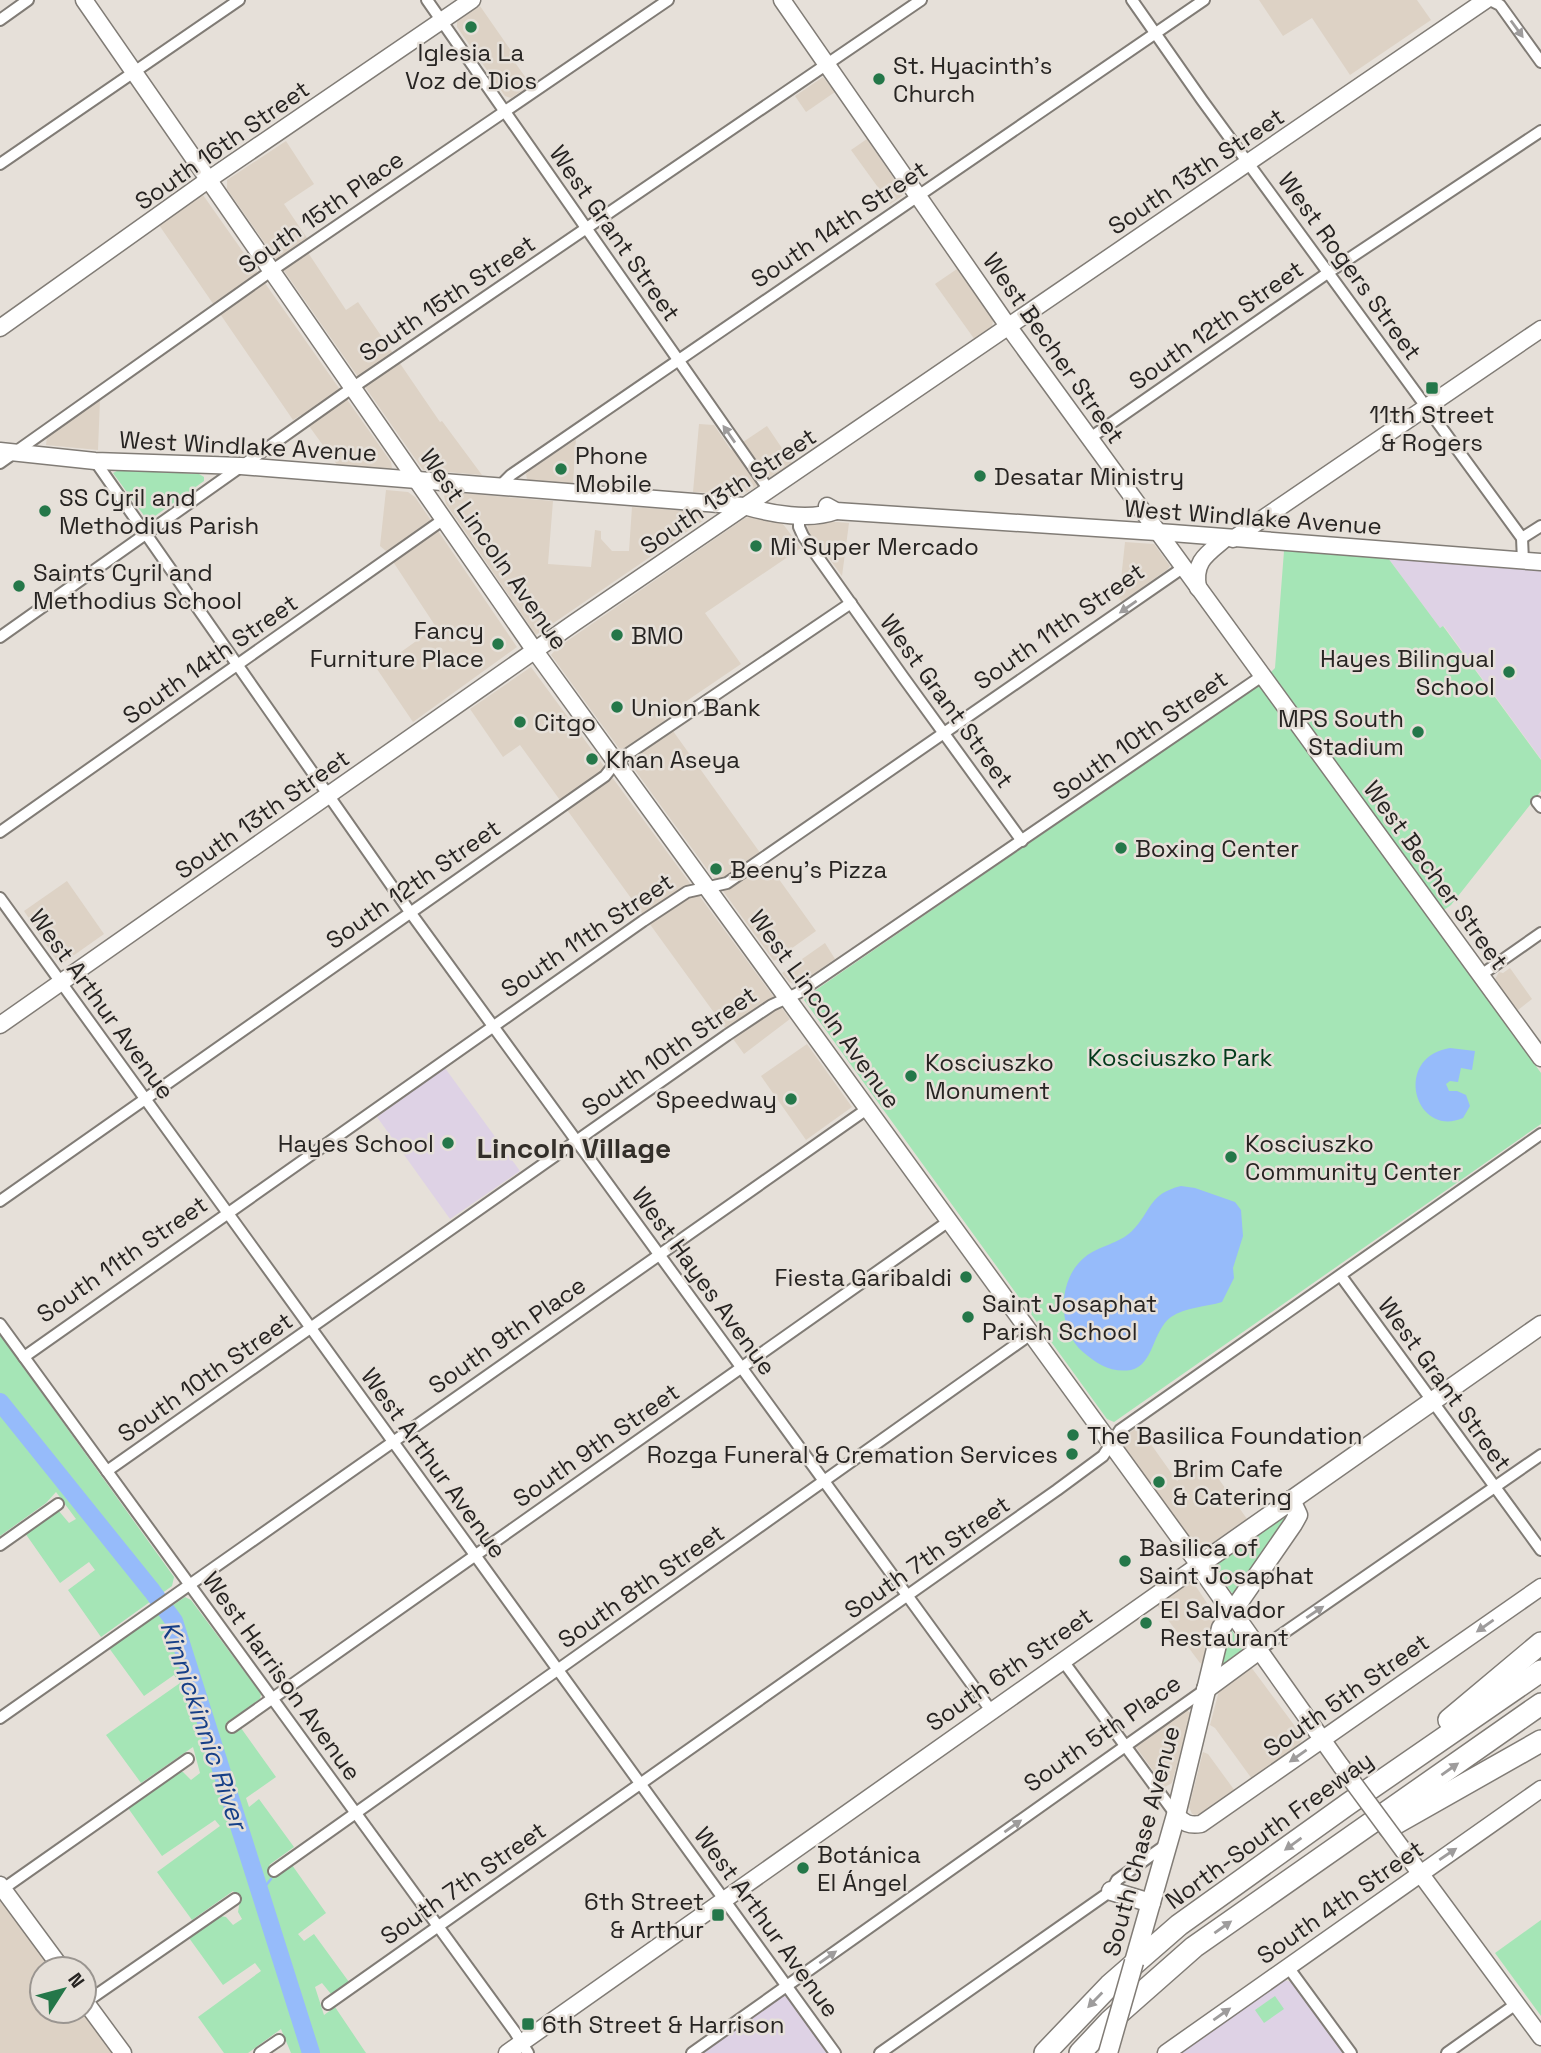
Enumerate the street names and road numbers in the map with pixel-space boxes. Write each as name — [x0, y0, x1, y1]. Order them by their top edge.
street label: South 16th Street — [129, 73, 315, 217]
street label: South 13th Street — [1102, 101, 1290, 241]
street label: West Grant Street — [543, 139, 687, 327]
street label: South 15th Place — [232, 143, 410, 281]
street label: South 14th Street — [745, 153, 933, 295]
street label: West Rogers Street — [1271, 166, 1429, 366]
street label: South 15th Street — [353, 228, 541, 368]
street label: West Becher Street — [976, 246, 1132, 450]
street label: South 12th Street — [1123, 253, 1309, 397]
street label: South 13th Street — [634, 421, 822, 561]
street label: West Windlake Avenue — [118, 424, 378, 468]
street label: West Lincoln Avenue — [413, 442, 575, 656]
street label: West Windlake Avenue — [1123, 493, 1383, 541]
street label: South 11th Street — [968, 556, 1150, 696]
street label: South 14th Street — [117, 587, 303, 731]
street label: West Grant Street — [873, 608, 1021, 794]
street label: South 10th Street — [1046, 663, 1234, 807]
street label: South 13th Street — [169, 742, 355, 886]
street label: West Becher Street — [1357, 774, 1515, 976]
street label: South 12th Street — [320, 812, 506, 956]
street label: South 11th Street — [495, 866, 679, 1004]
street label: West Arthur Avenue — [22, 903, 182, 1105]
street label: West Lincoln Avenue — [742, 903, 908, 1115]
street label: South 10th Street — [575, 979, 763, 1123]
street label: West Hayes Avenue — [625, 1181, 783, 1381]
street label: South 11th Street — [31, 1189, 213, 1329]
street label: South 9th Place — [422, 1269, 592, 1401]
street label: West Grant Street — [1371, 1291, 1519, 1477]
street label: South 10th Street — [111, 1305, 299, 1449]
street label: West Arthur Avenue — [354, 1362, 514, 1564]
street label: South 9th Street — [507, 1376, 685, 1514]
street label: South 7th Street — [838, 1488, 1016, 1626]
street label: South 8th Street — [552, 1517, 730, 1655]
street label: West Harrison Avenue — [196, 1565, 368, 1787]
street label: South 6th Street — [920, 1600, 1098, 1738]
street label: South 5th Street — [1257, 1626, 1435, 1764]
street label: South 5th Place — [1017, 1667, 1187, 1799]
street label: South Chase Avenue — [1095, 1722, 1187, 1960]
street label: North-South Freeway — [1159, 1744, 1379, 1916]
street label: South 7th Street — [374, 1814, 552, 1952]
street label: West Arthur Avenue — [687, 1821, 847, 2023]
street label: South 4th Street — [1251, 1833, 1429, 1971]

